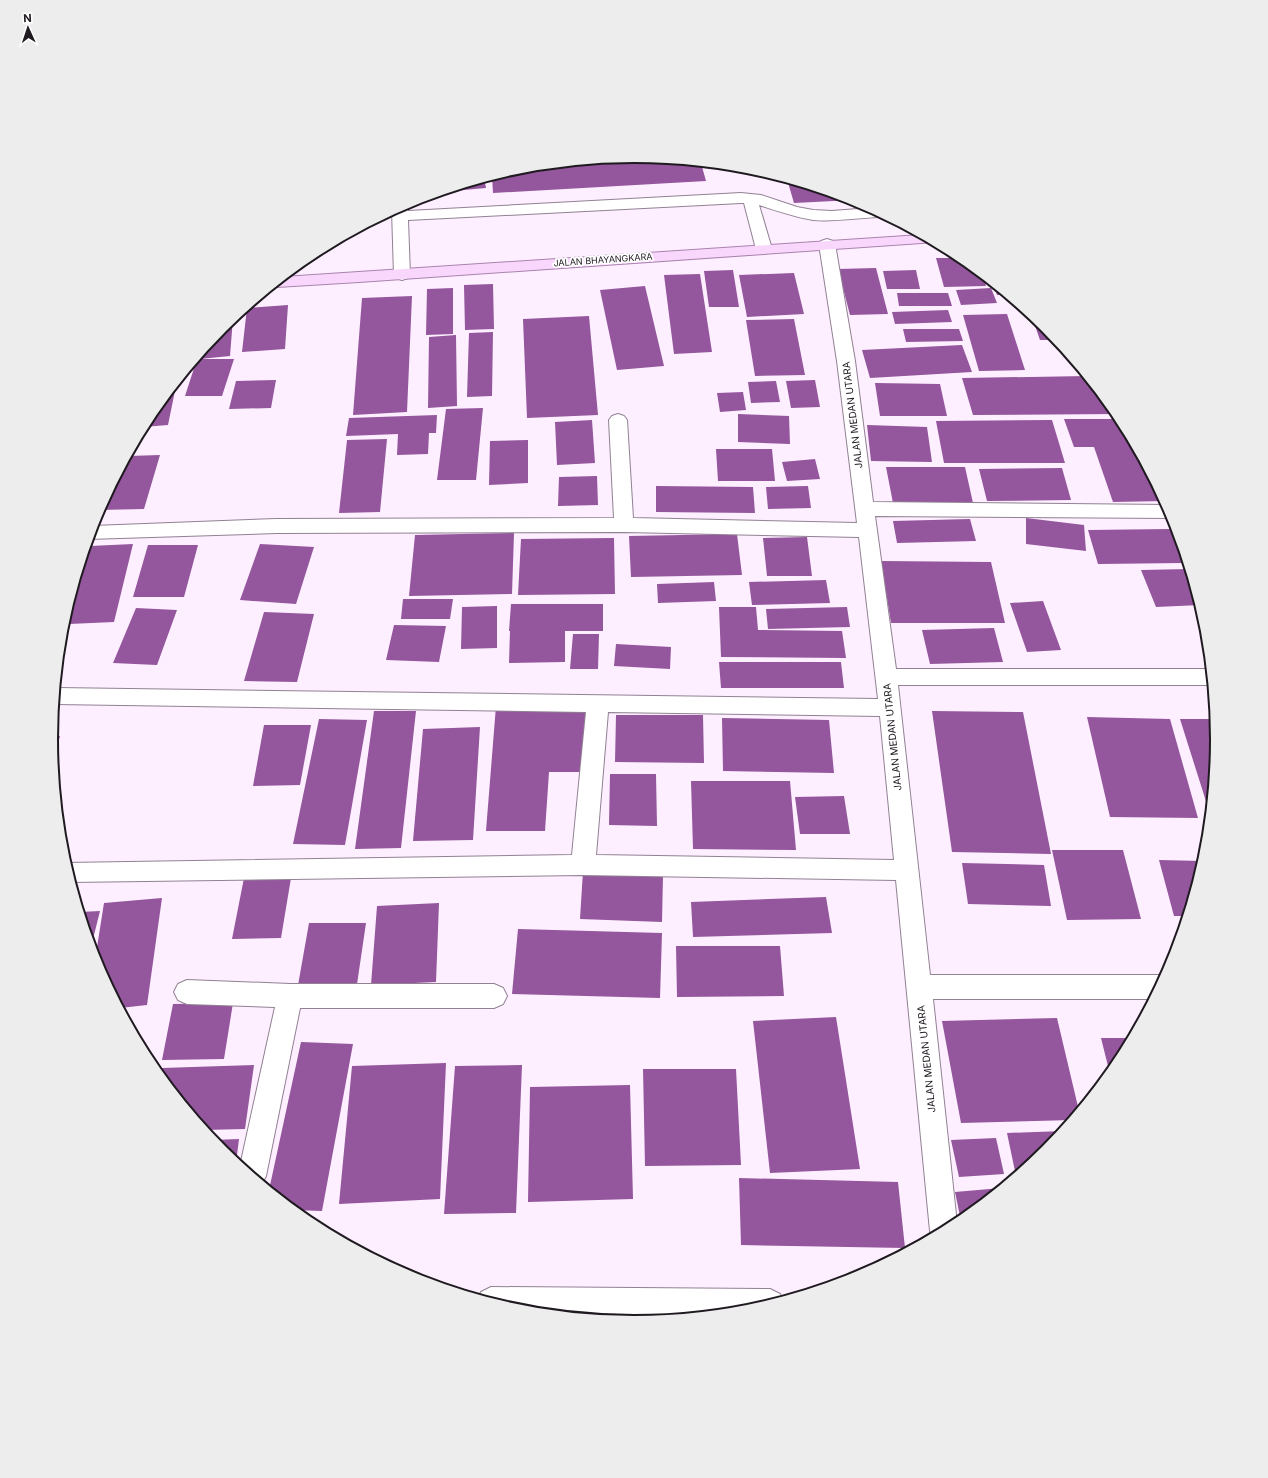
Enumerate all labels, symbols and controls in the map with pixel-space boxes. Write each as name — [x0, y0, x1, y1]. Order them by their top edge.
north arrow — [8, 8, 48, 48]
text: N — [23, 11, 32, 25]
street label: JALAN BHAYANGKARA — [553, 251, 653, 268]
street label: JALAN MEDAN UTARA — [839, 361, 865, 469]
street label: JALAN MEDAN UTARA — [880, 683, 904, 791]
street label: JALAN MEDAN UTARA — [914, 1005, 938, 1113]

